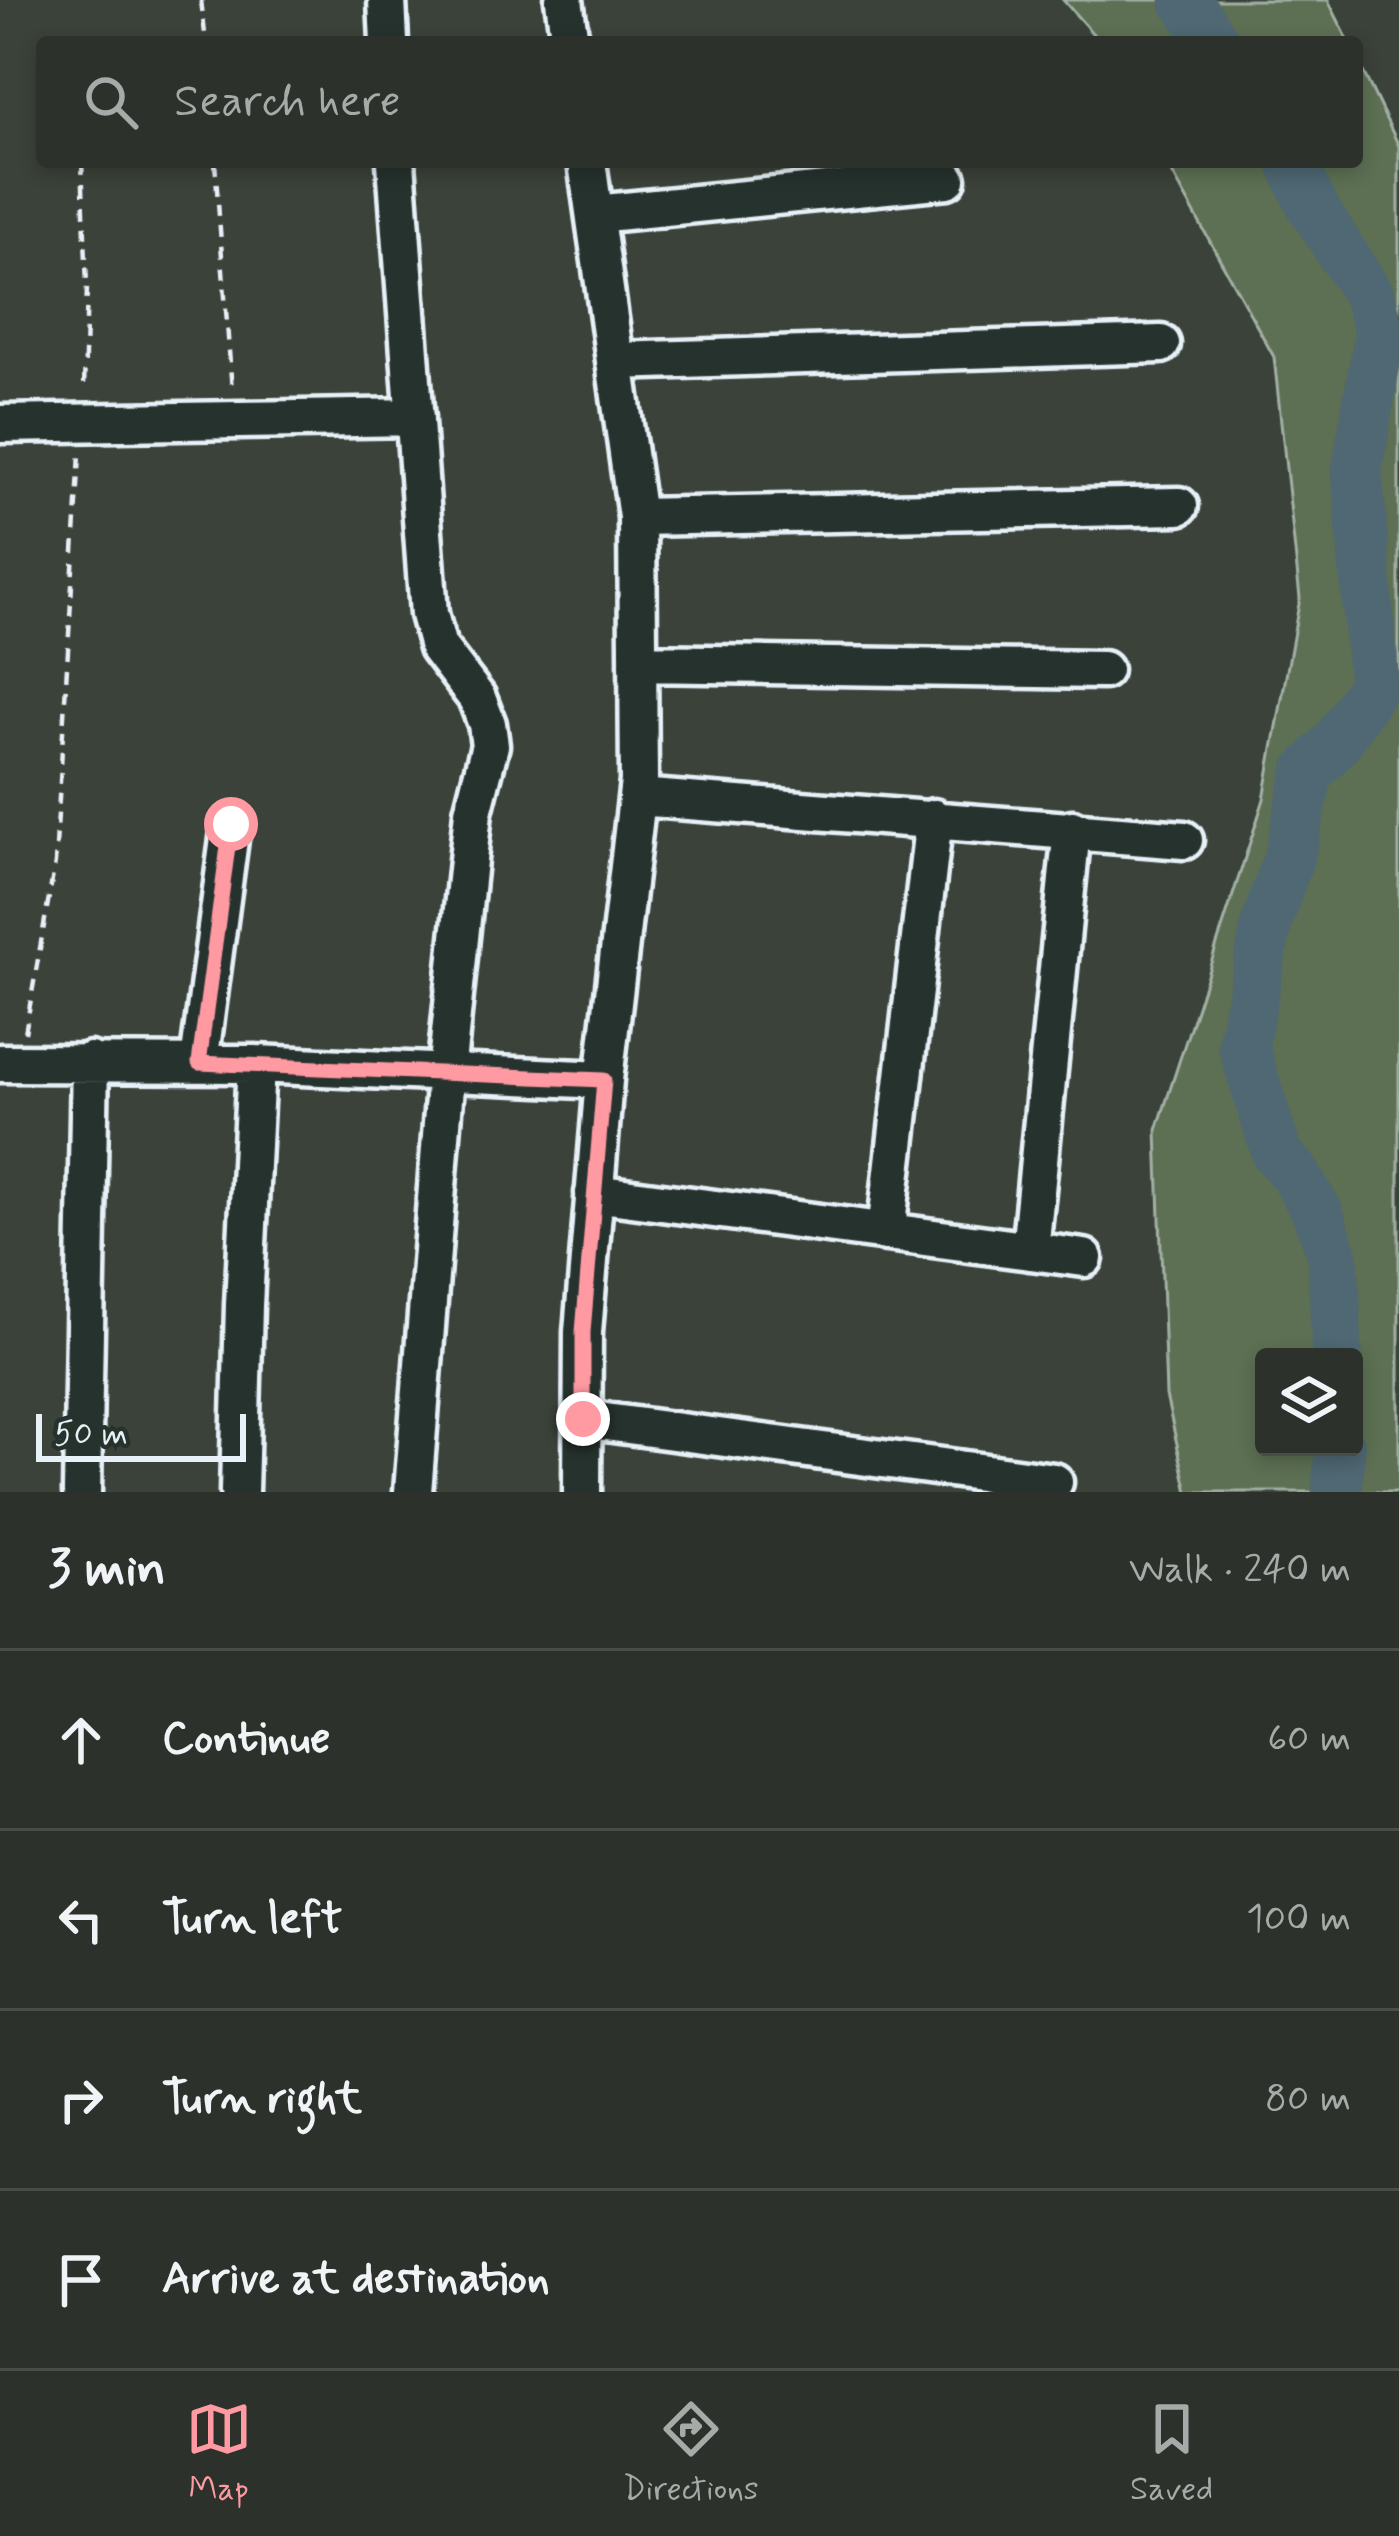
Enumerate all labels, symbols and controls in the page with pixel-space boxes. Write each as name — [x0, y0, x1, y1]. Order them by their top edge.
search box — [36, 36, 1363, 168]
icon: search — [78, 69, 144, 135]
text: Search here — [174, 73, 401, 132]
route start — [204, 797, 258, 851]
map controls — [1255, 1348, 1363, 1456]
button: layers — [1255, 1348, 1363, 1456]
route end — [556, 1392, 610, 1446]
scale bar — [36, 1408, 246, 1461]
text: 50 m — [54, 1413, 128, 1457]
text: 3 min — [48, 1537, 166, 1603]
text: Walk · 240 m — [1129, 1545, 1351, 1596]
icon: ahead — [48, 1707, 114, 1773]
text: Continue — [162, 1710, 330, 1769]
text: 60 m — [1267, 1714, 1351, 1765]
icon: left — [48, 1887, 114, 1953]
text: Turn left — [162, 1890, 342, 1949]
text: 100 m — [1246, 1894, 1351, 1945]
icon: right — [48, 2067, 114, 2133]
text: Turn right — [162, 2070, 362, 2129]
text: 80 m — [1265, 2074, 1351, 2125]
icon: arrive — [48, 2247, 114, 2313]
text: Arrive at destination — [162, 2250, 550, 2309]
tab: Map — [186, 2396, 252, 2512]
tab: Directions — [623, 2396, 759, 2512]
tab: Saved — [1130, 2396, 1213, 2512]

